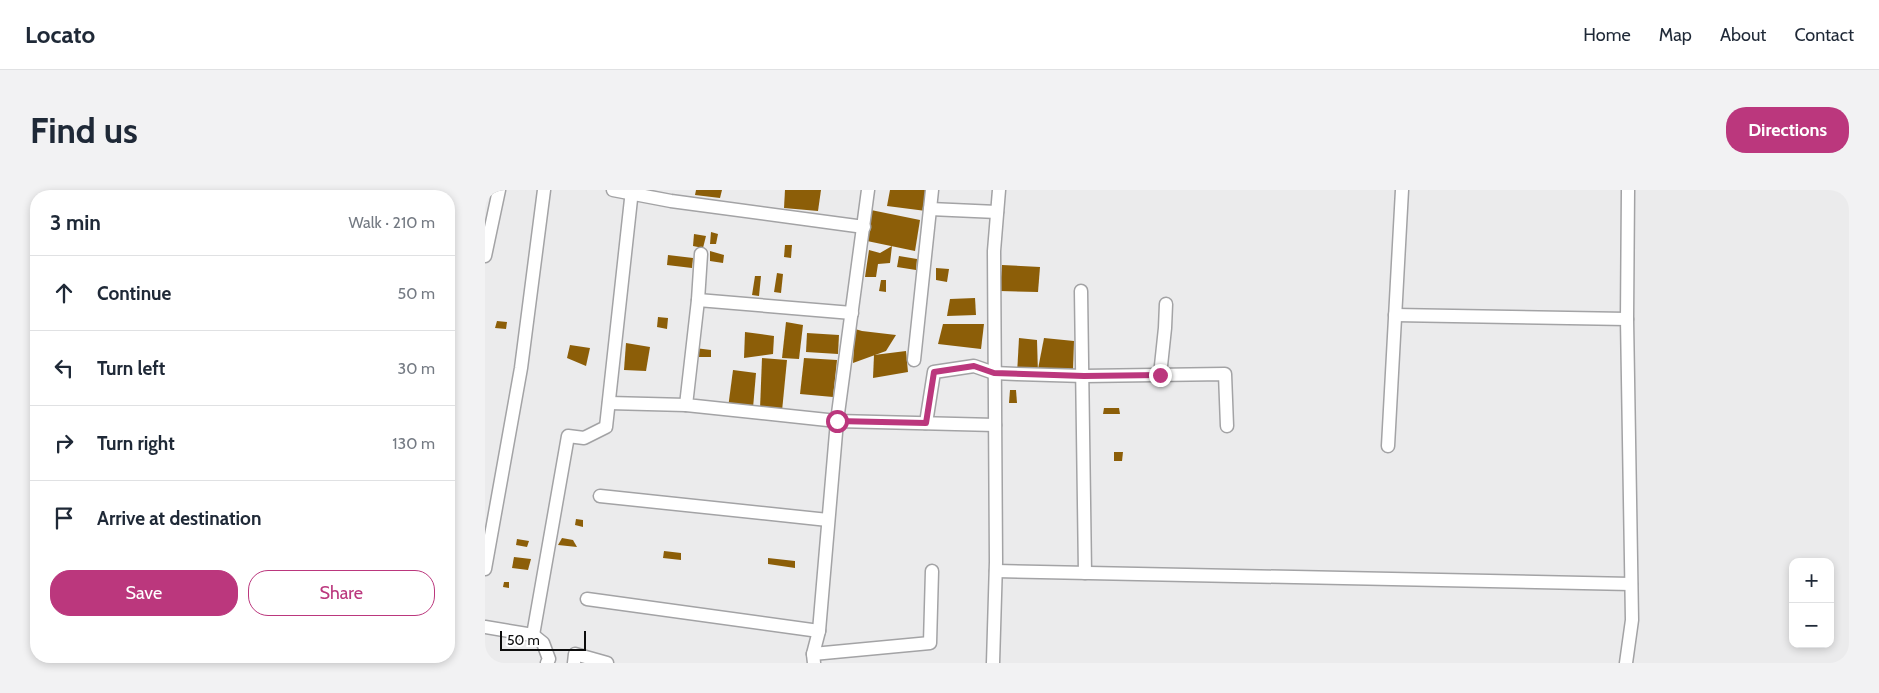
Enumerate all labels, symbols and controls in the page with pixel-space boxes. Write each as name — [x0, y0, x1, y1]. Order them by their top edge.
text: Locato — [25, 20, 95, 49]
text: Home — [1583, 24, 1631, 46]
text: Map — [1659, 24, 1692, 46]
text: About — [1720, 24, 1766, 46]
text: Contact — [1794, 24, 1854, 46]
button: Directions — [1726, 107, 1849, 153]
text: Find us — [30, 109, 138, 152]
text: 3 min — [50, 210, 101, 235]
text: Walk · 210 m — [348, 213, 435, 232]
icon: ahead — [50, 279, 78, 307]
text: Continue — [97, 282, 171, 305]
text: 50 m — [398, 284, 435, 303]
icon: left — [50, 354, 78, 382]
text: Turn left — [97, 357, 165, 380]
text: 30 m — [398, 359, 435, 378]
route end — [1149, 364, 1172, 387]
route start — [826, 410, 849, 433]
icon: right — [50, 429, 78, 457]
text: Turn right — [97, 432, 175, 455]
text: 130 m — [392, 434, 435, 453]
icon: arrive — [50, 504, 78, 532]
text: Arrive at destination — [97, 507, 261, 530]
map controls — [1789, 558, 1834, 648]
button: + — [1789, 558, 1834, 603]
button: Save — [50, 570, 238, 616]
button: Share — [248, 570, 435, 616]
button: − — [1789, 603, 1834, 648]
scale bar — [500, 628, 586, 651]
text: 50 m — [507, 631, 540, 649]

